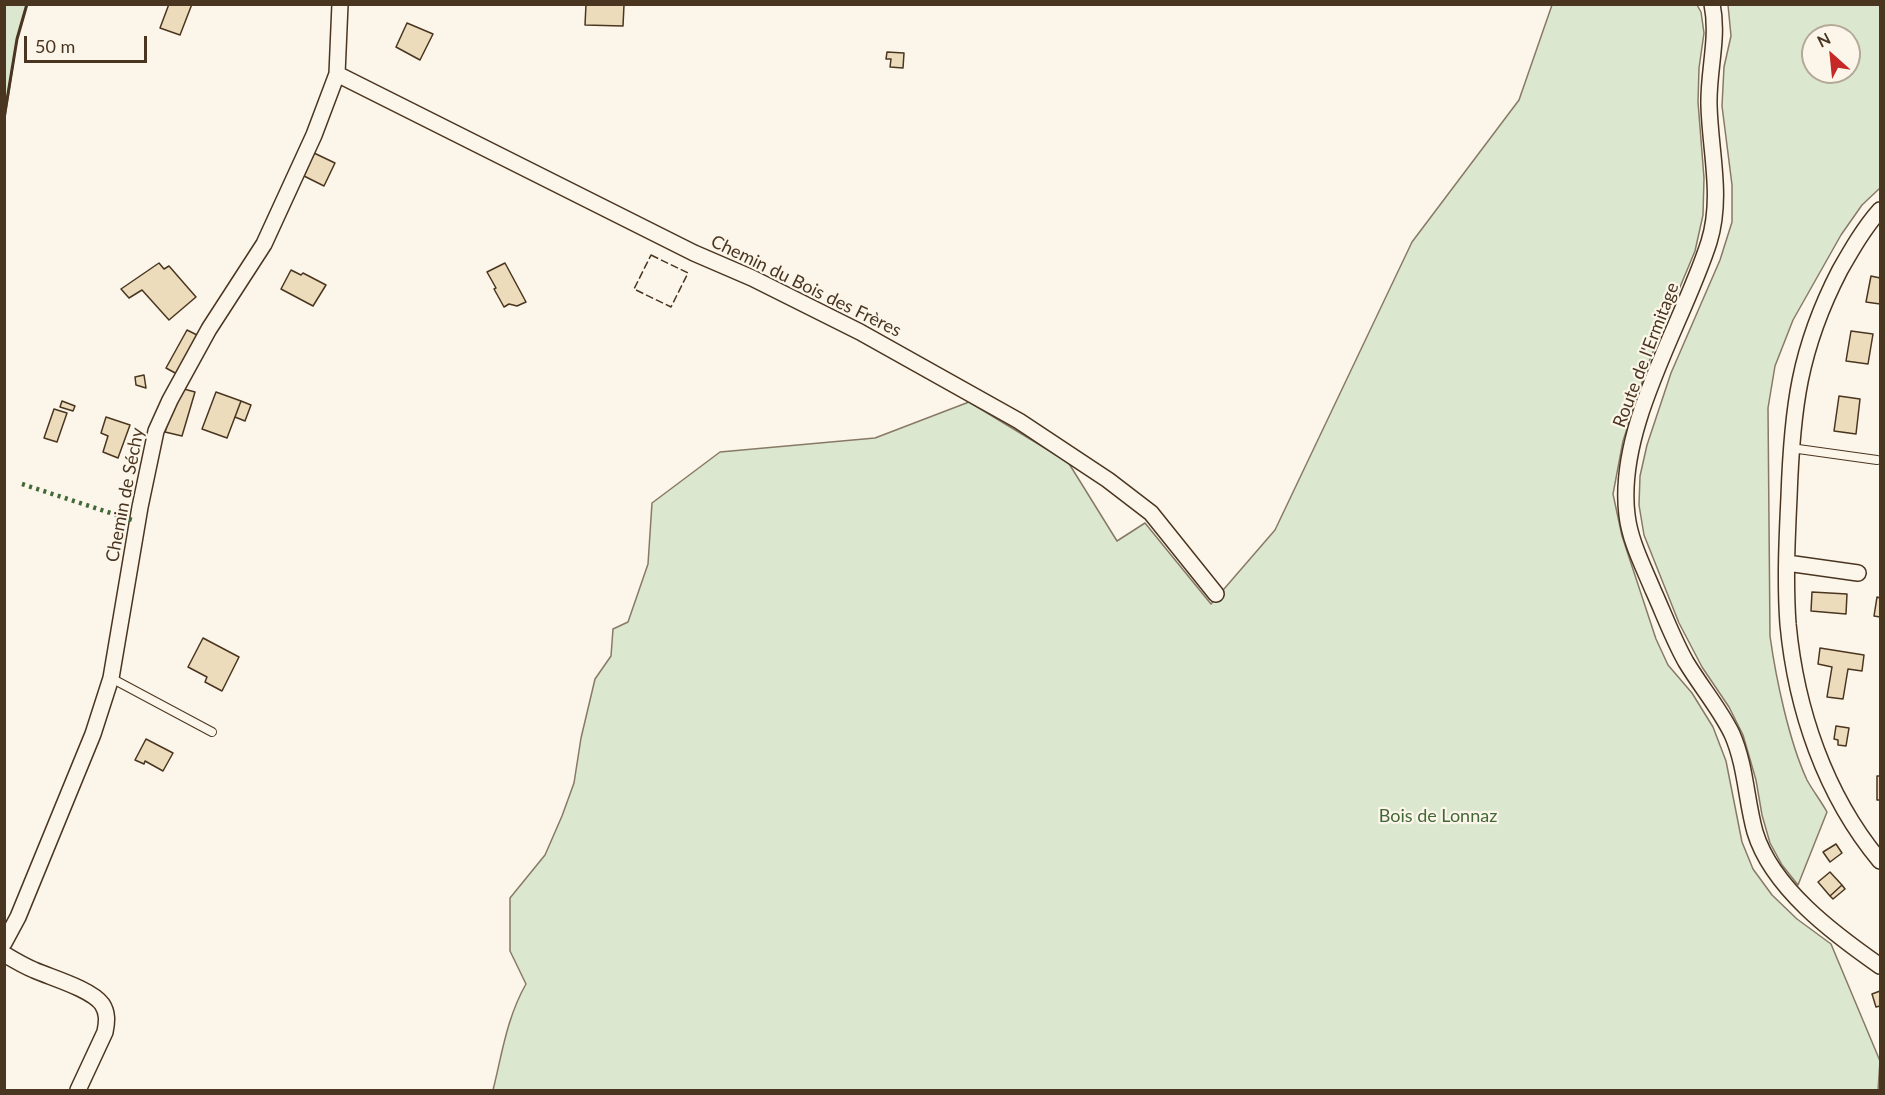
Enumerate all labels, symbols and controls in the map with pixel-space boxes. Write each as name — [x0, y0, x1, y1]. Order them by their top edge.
scale bar — [27, 24, 150, 62]
north arrow — [1801, 24, 1861, 84]
text: N — [1814, 28, 1833, 51]
text: 50 m — [35, 35, 75, 57]
street label: Chemin du Bois des Frères — [707, 230, 905, 342]
street label: Route de l'Ermitage — [1608, 279, 1684, 431]
street label: Chemin de Séchy — [101, 426, 149, 564]
park label: Bois de Lonnaz — [1379, 805, 1497, 827]

